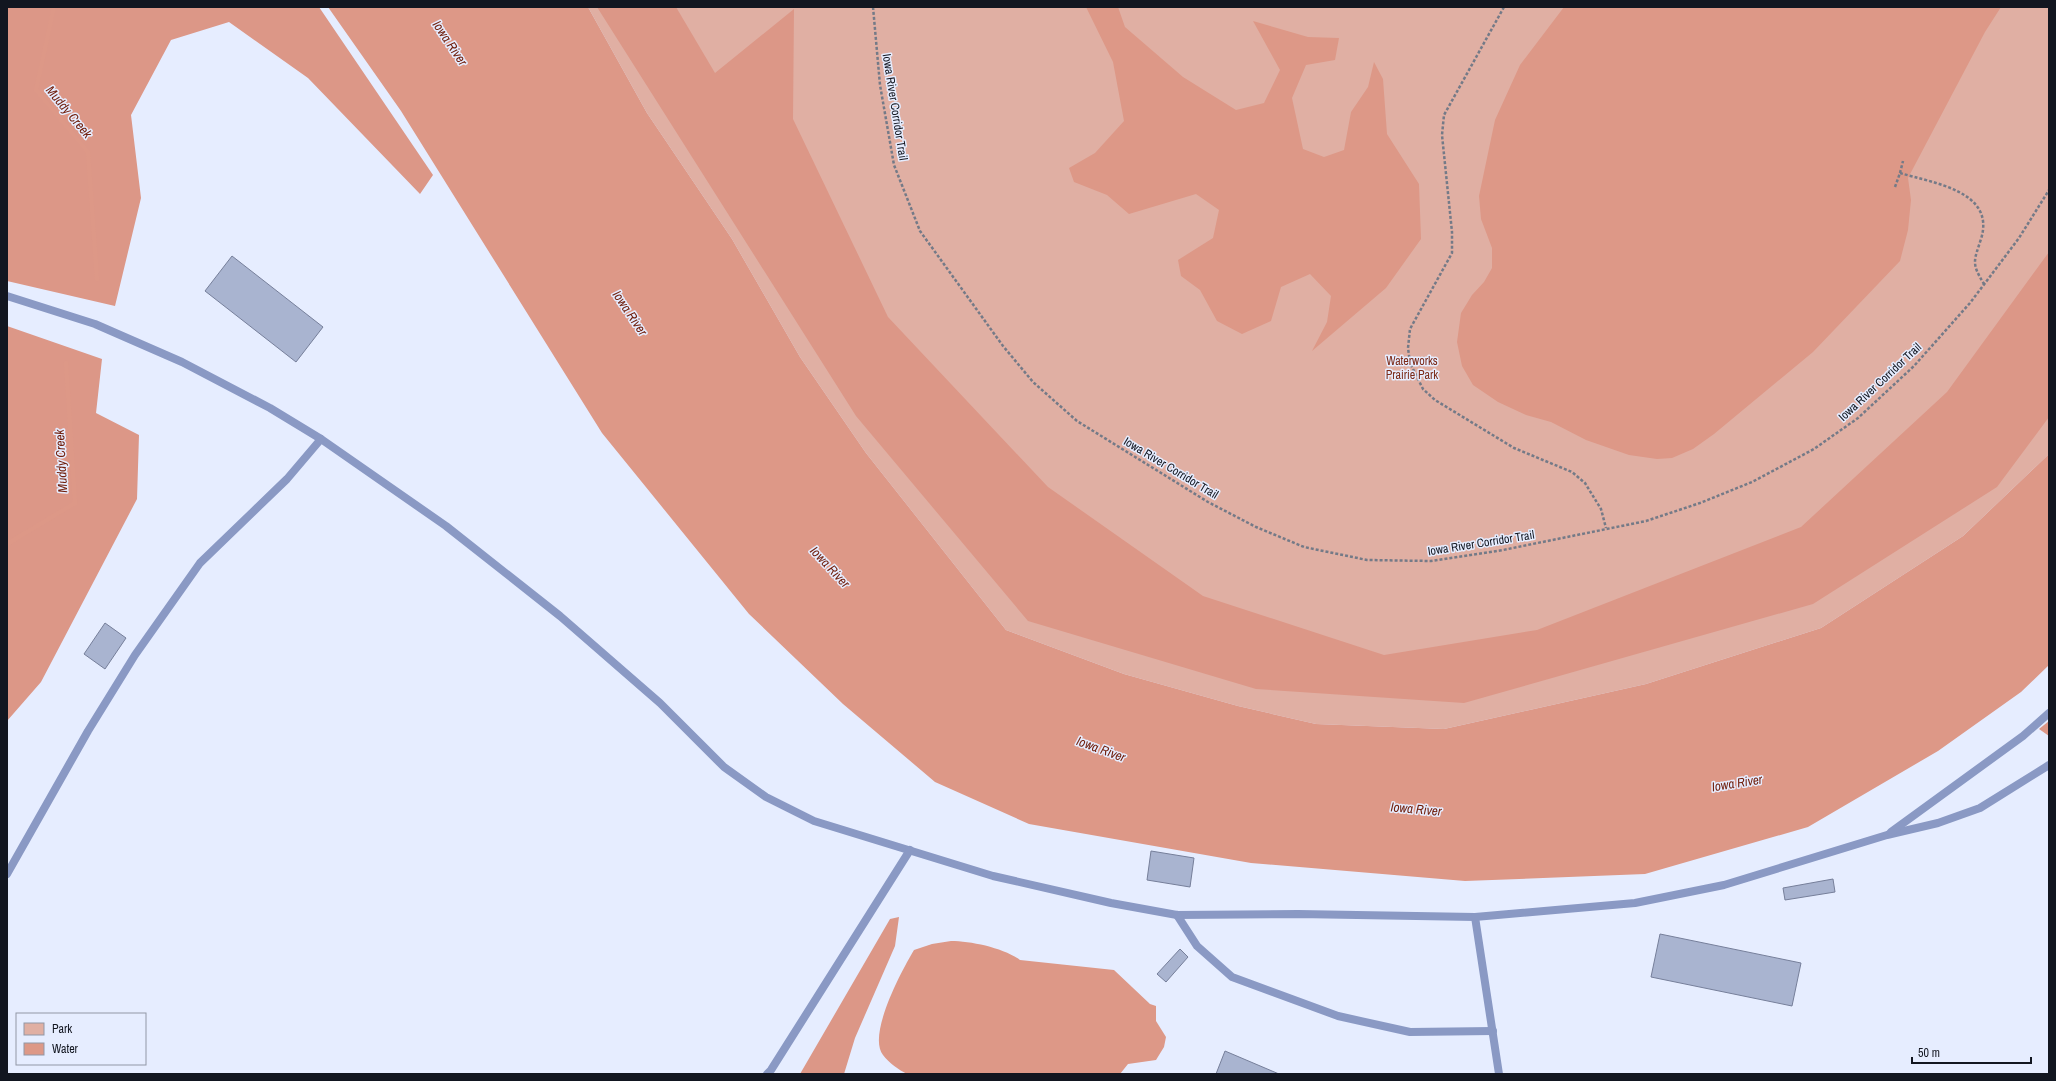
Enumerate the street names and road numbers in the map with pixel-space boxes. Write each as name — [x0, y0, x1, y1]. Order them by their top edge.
street label: Iowa River Corridor Trail — [879, 53, 911, 161]
street label: Iowa River Corridor Trail — [1835, 339, 1925, 425]
street label: Iowa River Corridor Trail — [1121, 433, 1221, 503]
street label: Iowa River Corridor Trail — [1427, 527, 1535, 559]

